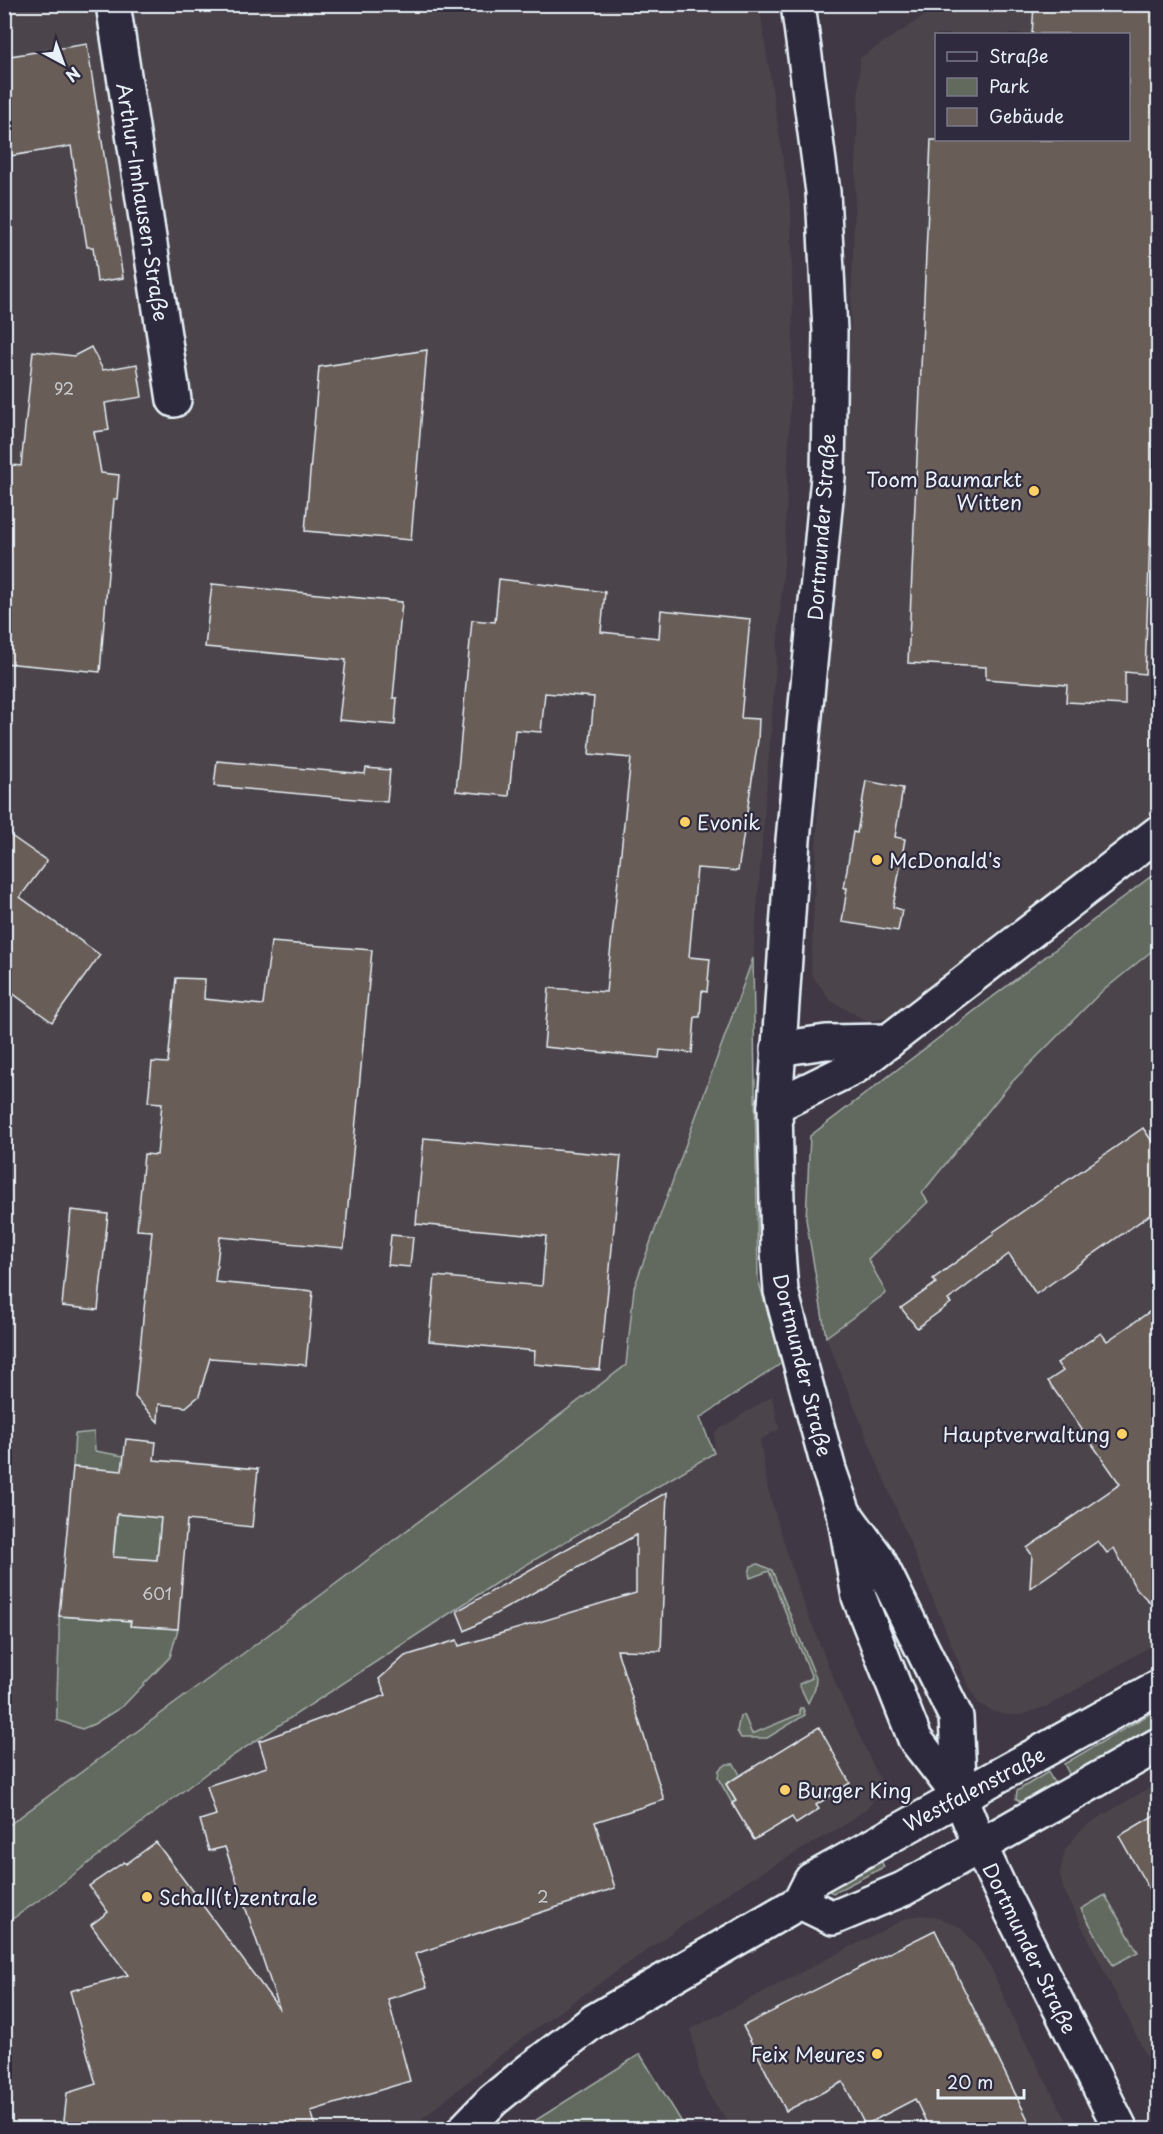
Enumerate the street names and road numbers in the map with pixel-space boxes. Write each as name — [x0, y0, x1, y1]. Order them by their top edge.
street label: Arthur-Imhausen-Straße — [109, 81, 177, 323]
street label: Dortmunder Straße — [800, 433, 842, 621]
street label: Dortmunder Straße — [766, 1271, 840, 1459]
street label: Westfalenstraße — [898, 1739, 1050, 1839]
street label: Dortmunder Straße — [975, 1857, 1085, 2039]

